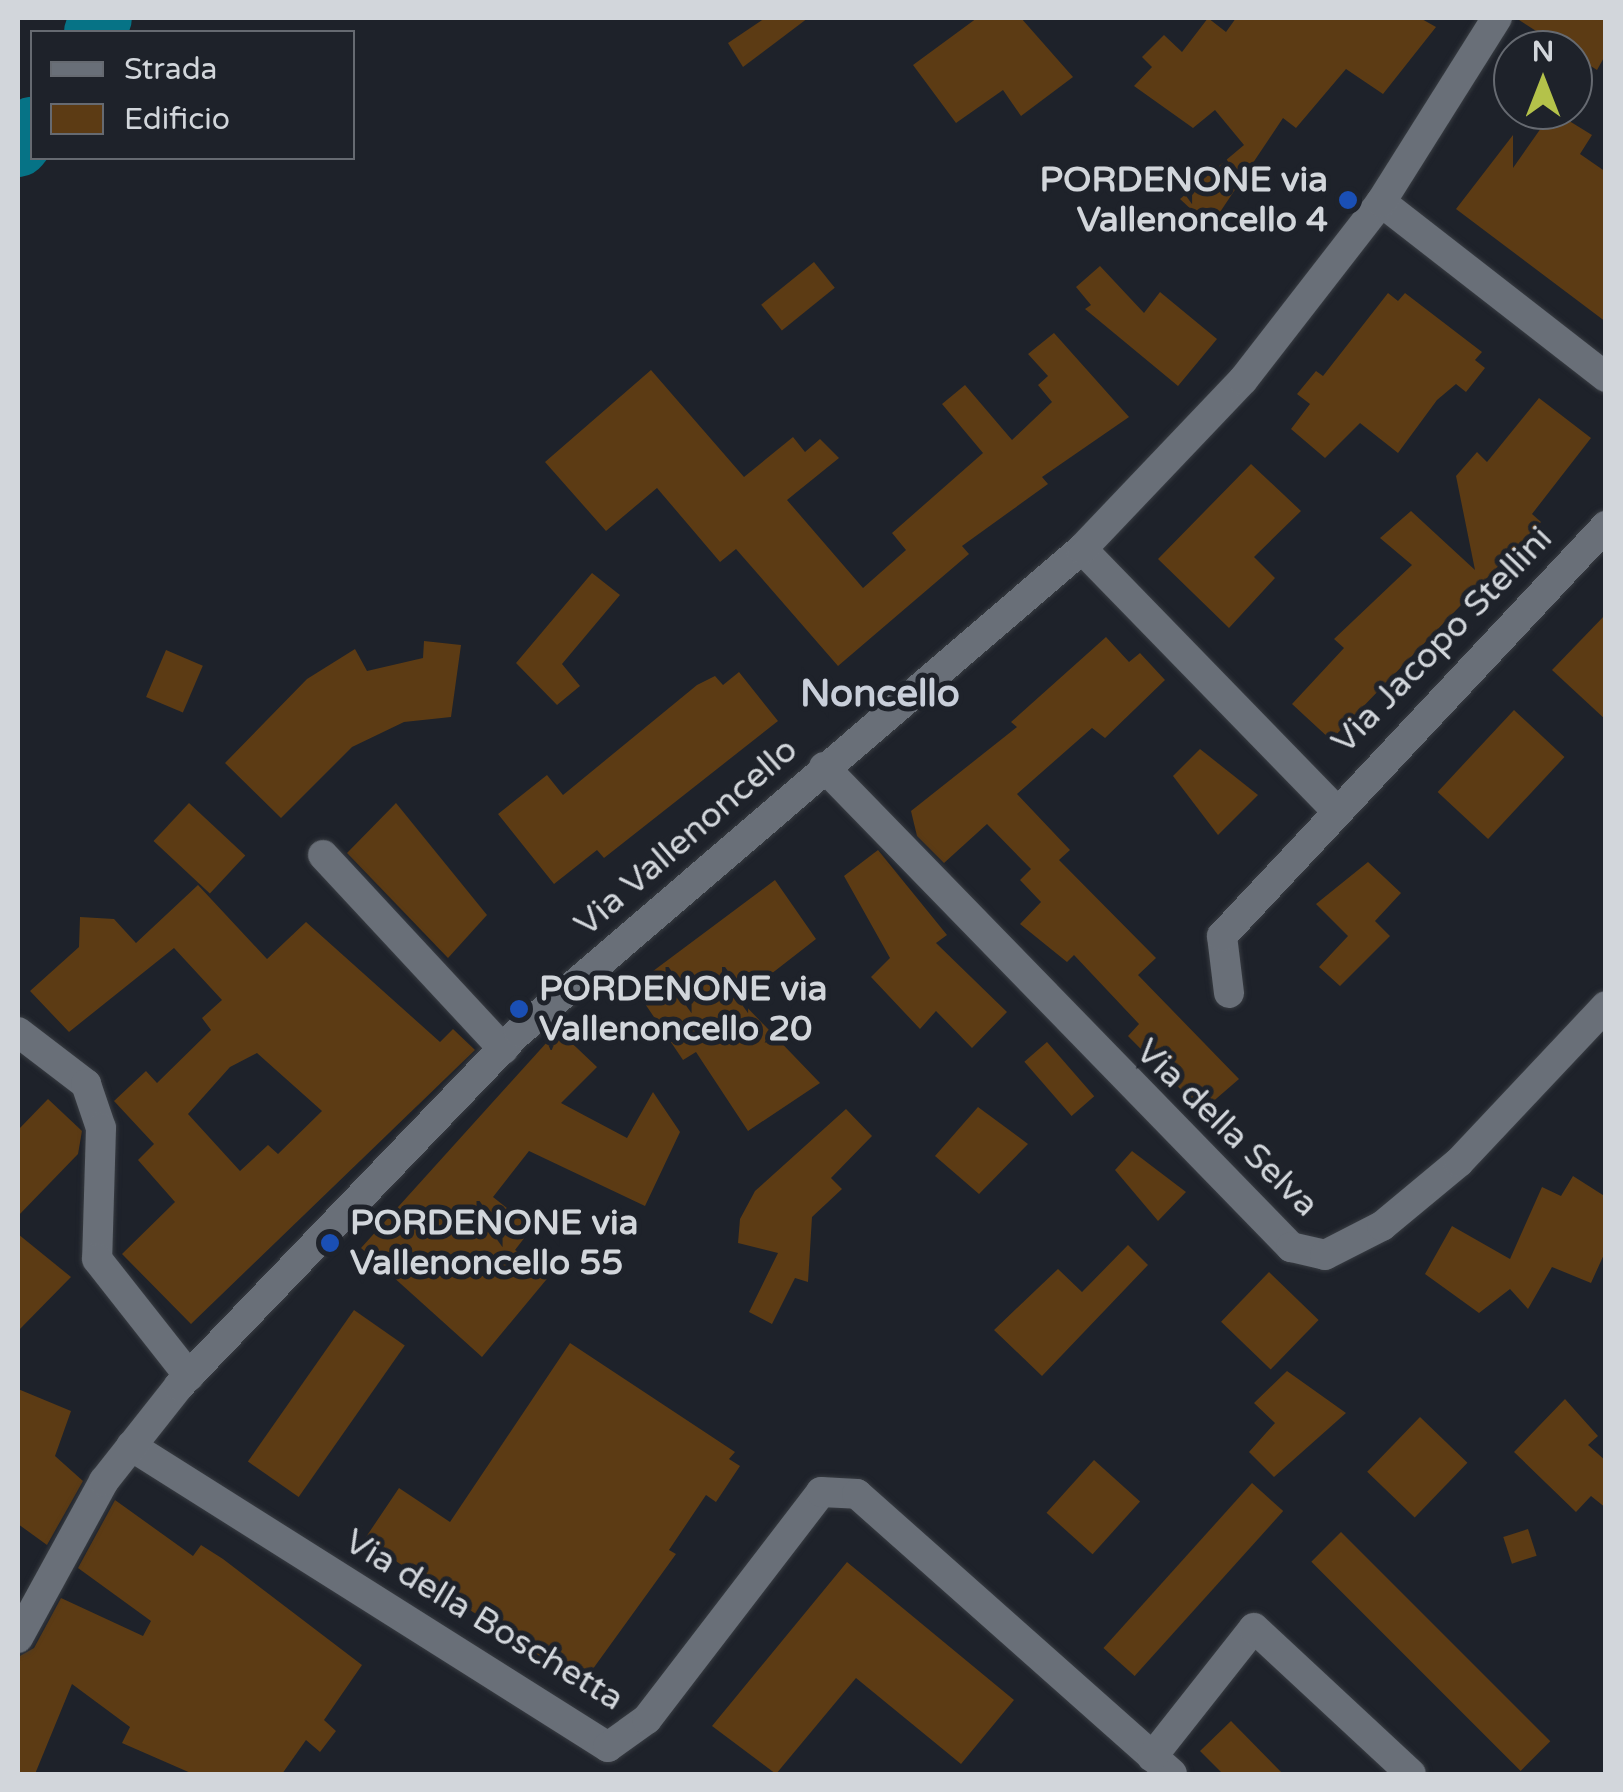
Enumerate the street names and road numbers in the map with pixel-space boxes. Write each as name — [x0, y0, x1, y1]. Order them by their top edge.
street label: Via Jacopo Stellini — [1323, 518, 1561, 762]
street label: Via Vallenoncello — [566, 729, 806, 945]
street label: Via della Selva — [1127, 1030, 1327, 1226]
street label: Via della Boschetta — [337, 1520, 631, 1720]

